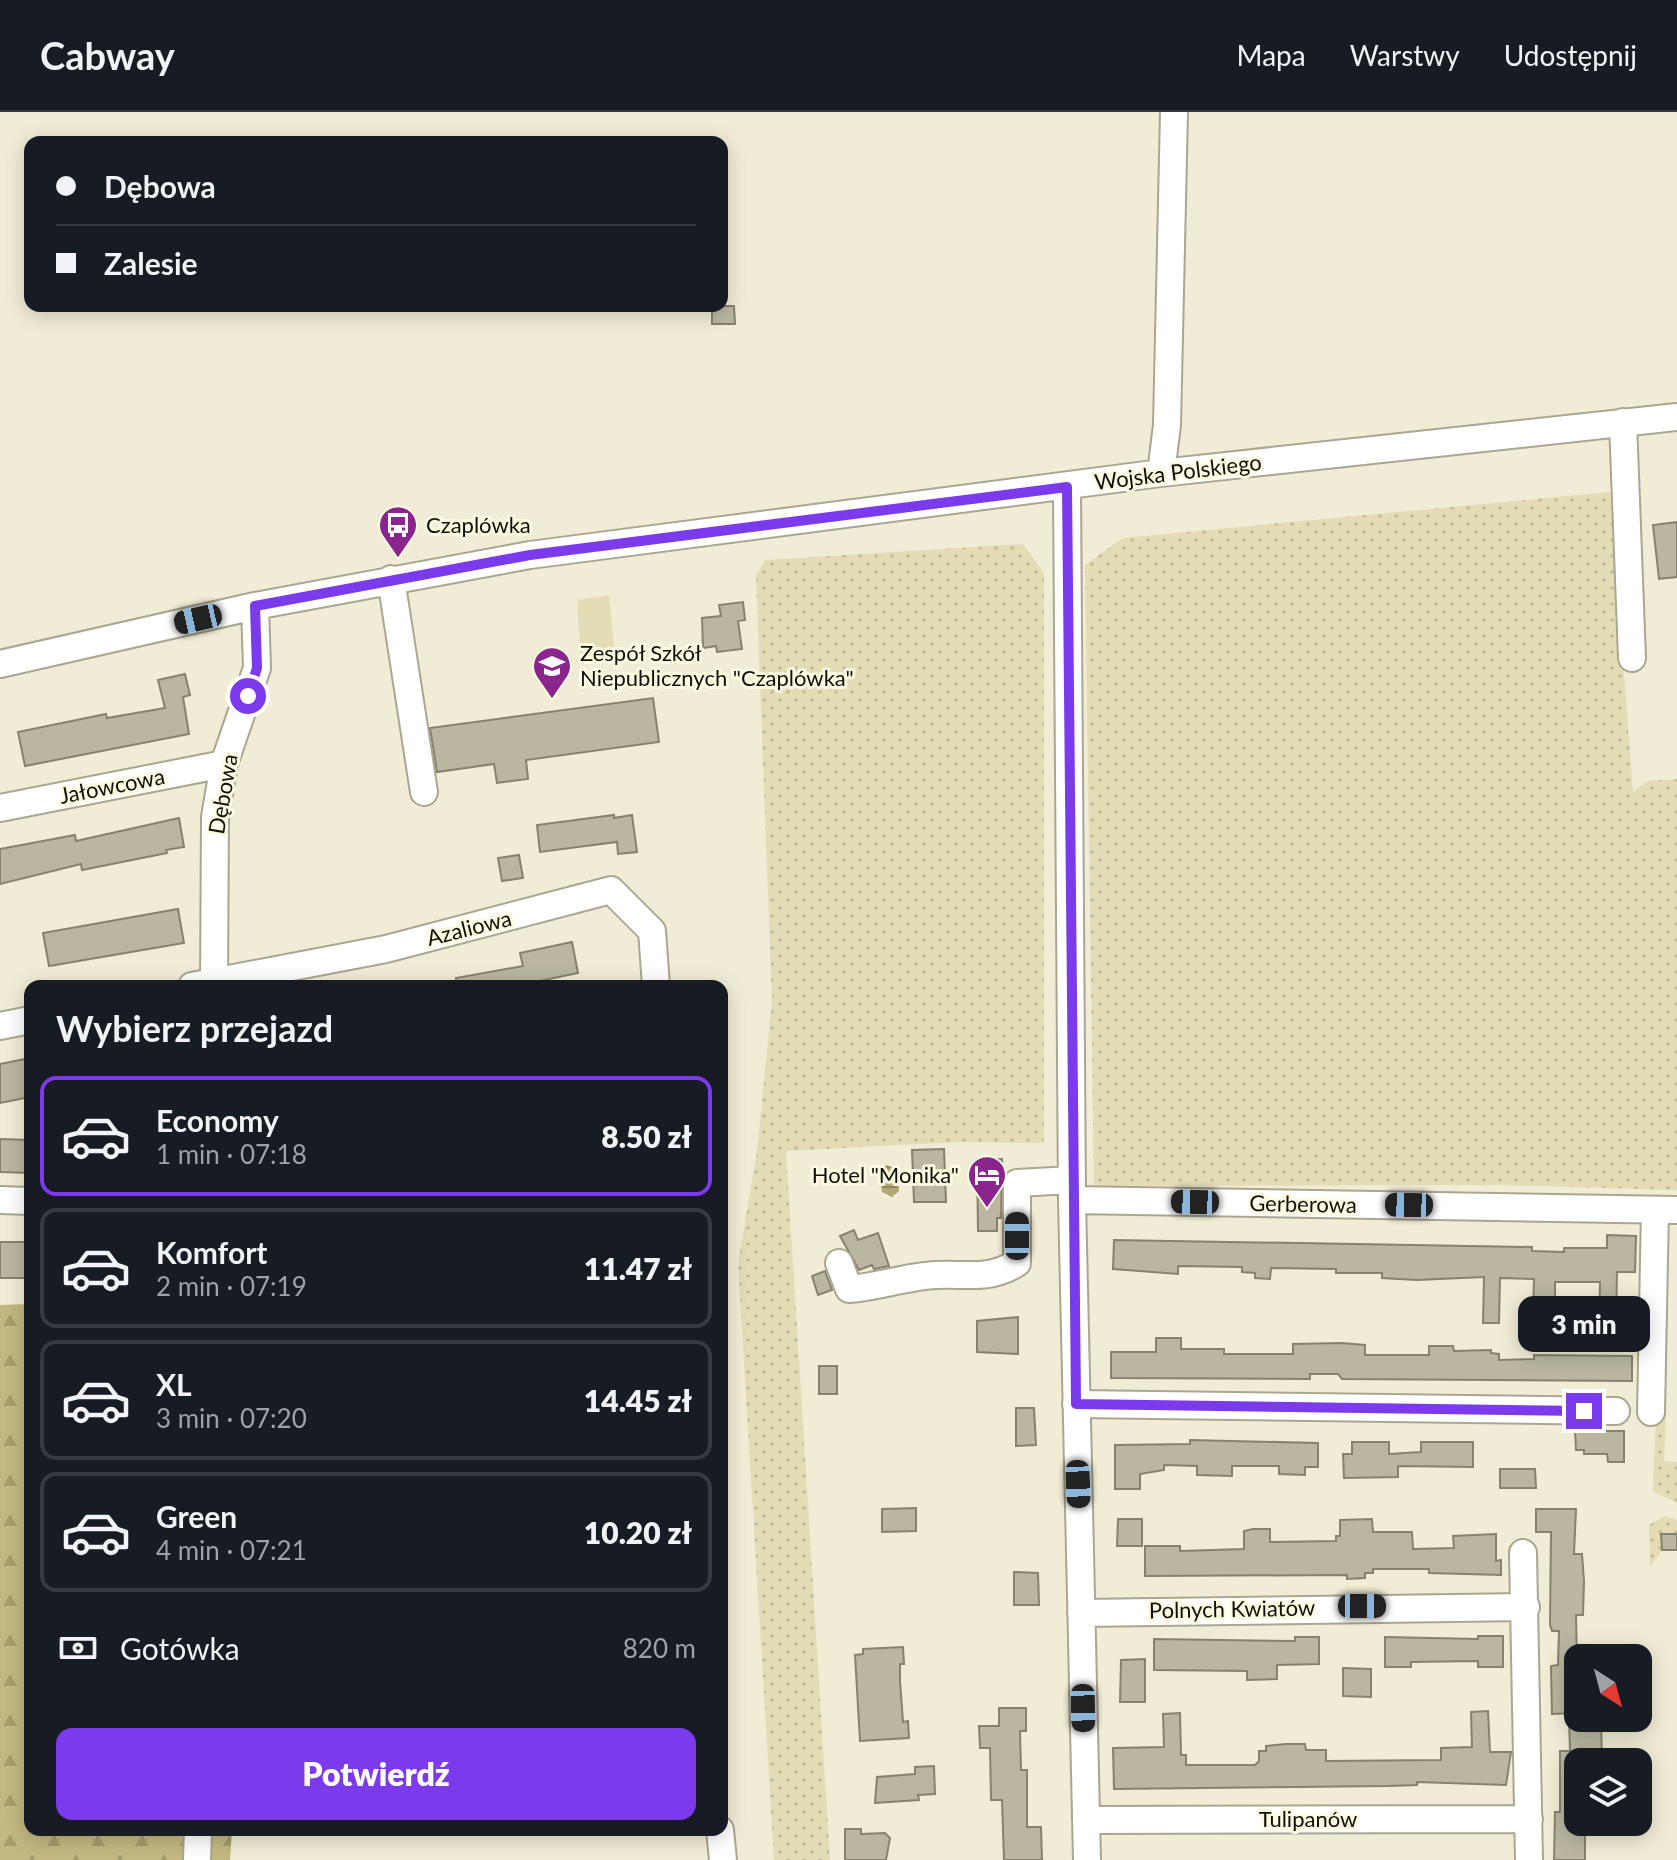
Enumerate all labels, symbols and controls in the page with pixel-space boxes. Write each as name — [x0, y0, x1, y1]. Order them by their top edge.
text: Cabway — [40, 32, 175, 78]
text: Mapa — [1237, 38, 1306, 72]
text: Warstwy — [1350, 38, 1460, 72]
text: Udostępnij — [1504, 38, 1637, 72]
text: Dębowa — [104, 168, 216, 204]
text: Zalesie — [104, 245, 198, 281]
street label: Wojska Polskiego — [1093, 448, 1263, 495]
bus stop icon: Czaplówka — [377, 504, 419, 559]
place label: Czaplówka — [426, 511, 531, 538]
car — [172, 602, 224, 636]
place label: Zespół Szkół Niepublicznych "Czaplówka" — [580, 639, 854, 691]
school or university icon: Zespół Szkół Niepublicznych "Czaplówka" — [531, 645, 573, 700]
route start — [230, 678, 266, 714]
street label: Dębowa — [202, 752, 243, 836]
street label: Jałowcowa — [57, 762, 167, 809]
street label: Azaliowa — [424, 904, 514, 951]
text: Wybierz przejazd — [56, 1006, 333, 1050]
icon: car — [60, 1100, 132, 1172]
text: Economy — [156, 1102, 279, 1138]
text: 8.50 zł — [601, 1118, 692, 1154]
text: 1 min · 07:18 — [156, 1138, 307, 1170]
hotel icon: Hotel "Monika" — [966, 1154, 1008, 1209]
place label: Hotel "Monika" — [812, 1161, 959, 1188]
street label: Gerberowa — [1249, 1189, 1357, 1218]
car — [1171, 1190, 1219, 1214]
car — [1385, 1193, 1433, 1217]
car — [1005, 1212, 1029, 1260]
icon: car — [60, 1232, 132, 1304]
text: Komfort — [156, 1234, 267, 1270]
text: 11.47 zł — [584, 1250, 692, 1286]
text: 2 min · 07:19 — [156, 1270, 307, 1302]
callout: 3 min — [1518, 1295, 1650, 1351]
text: 3 min — [1552, 1308, 1616, 1340]
icon: car — [60, 1364, 132, 1436]
text: XL — [156, 1366, 192, 1402]
text: 14.45 zł — [584, 1382, 692, 1418]
route end — [1566, 1393, 1602, 1429]
text: 3 min · 07:20 — [156, 1402, 307, 1434]
car — [1065, 1460, 1091, 1508]
icon: car — [60, 1496, 132, 1568]
text: Green — [156, 1498, 237, 1534]
text: 10.20 zł — [584, 1514, 692, 1550]
text: 4 min · 07:21 — [156, 1534, 307, 1566]
street label: Polnych Kwiatów — [1149, 1594, 1315, 1623]
car — [1338, 1594, 1386, 1618]
icon: cash — [56, 1626, 100, 1670]
text: Gotówka — [120, 1630, 240, 1666]
text: 820 m — [623, 1632, 696, 1664]
north arrow — [1564, 1644, 1652, 1732]
map controls — [1564, 1644, 1652, 1836]
car — [1071, 1684, 1095, 1732]
button: Potwierdź — [56, 1728, 696, 1820]
button: layers — [1564, 1748, 1652, 1836]
street label: Tulipanów — [1259, 1805, 1357, 1832]

